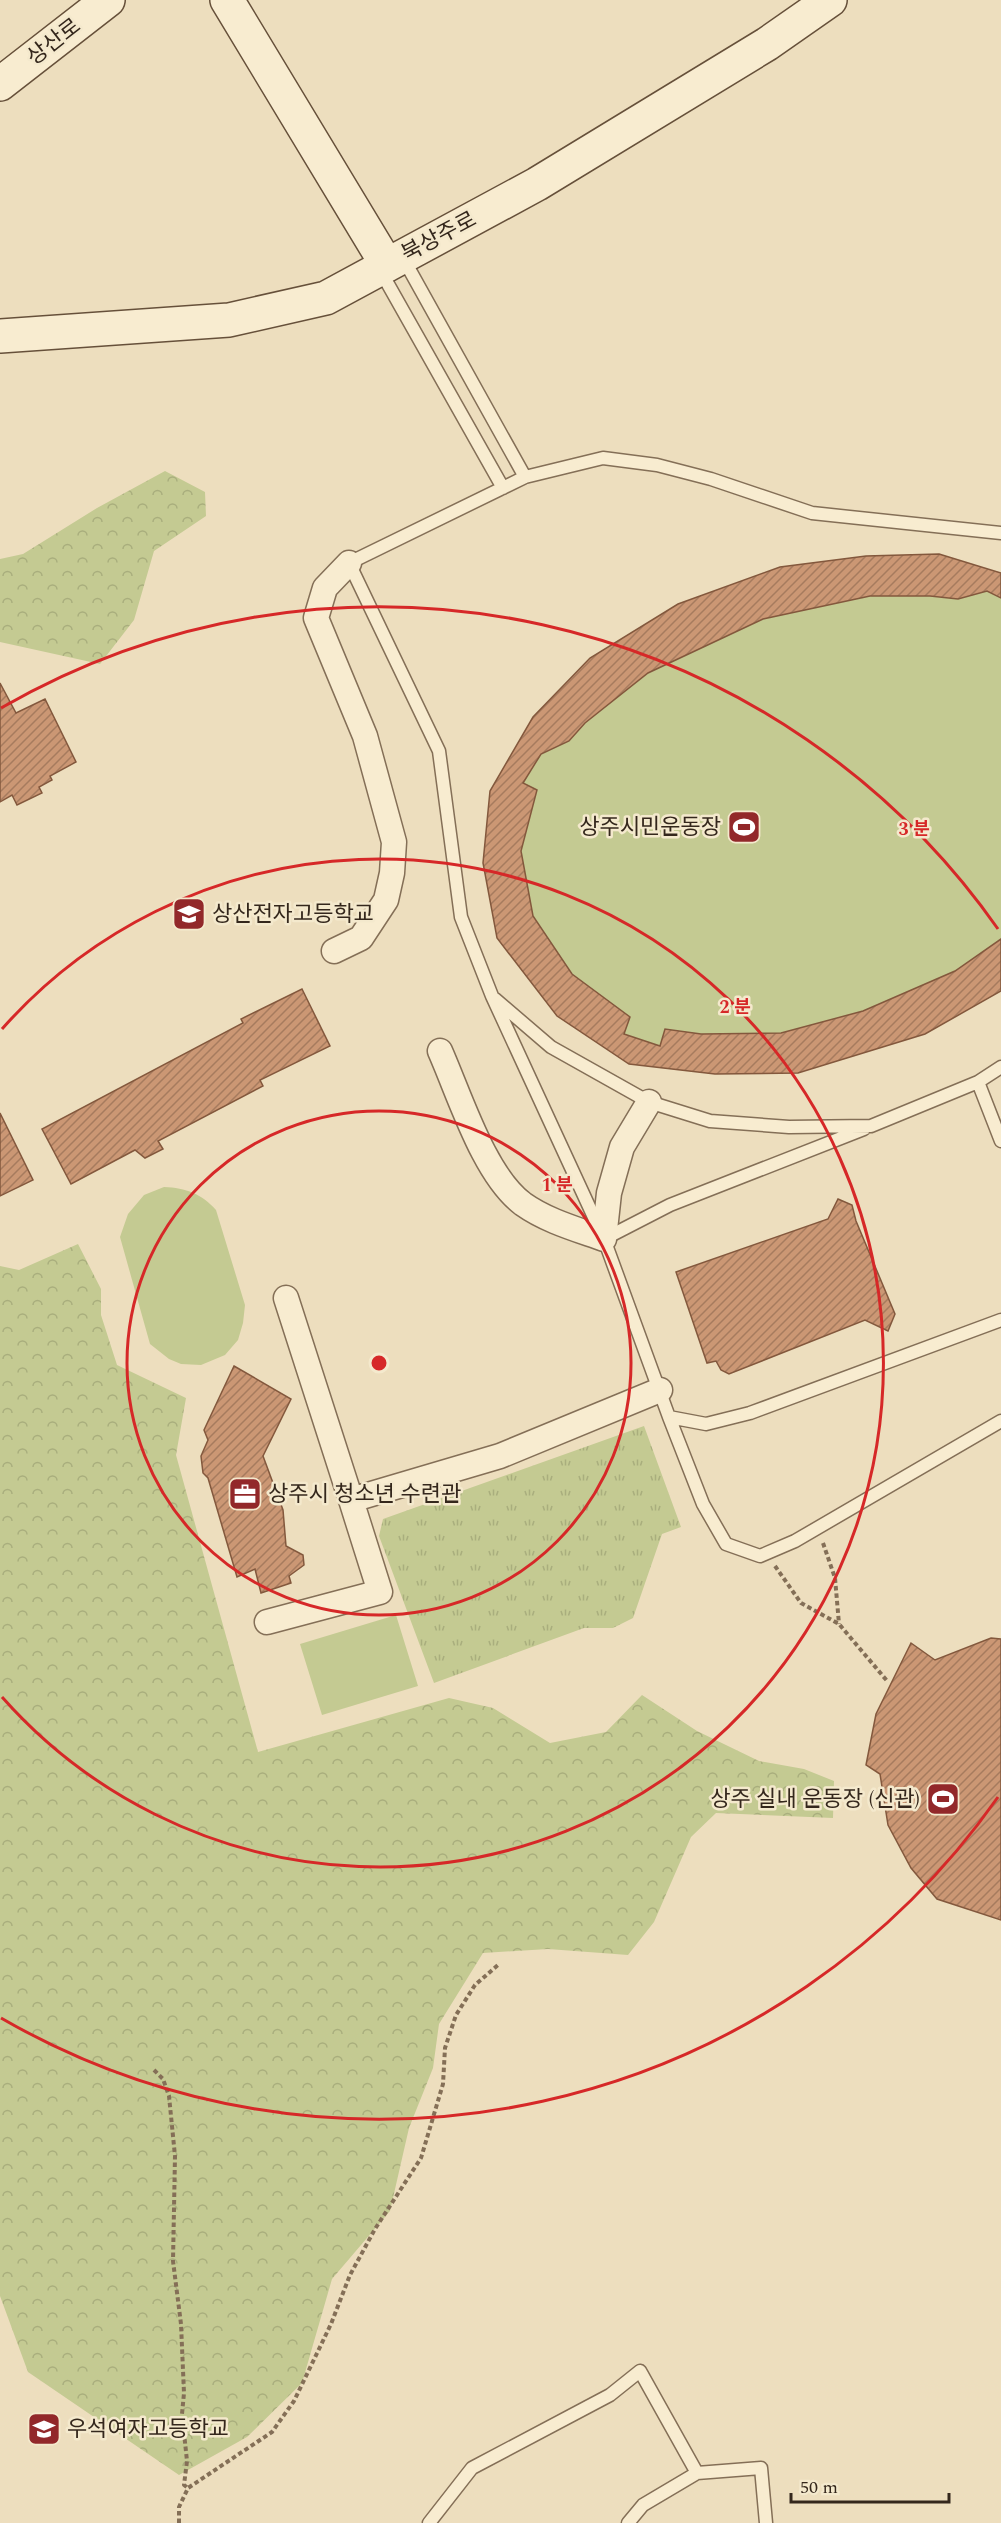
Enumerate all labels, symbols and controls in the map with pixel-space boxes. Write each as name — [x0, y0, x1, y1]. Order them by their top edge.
street label: 상산로 — [20, 10, 88, 74]
street label: 북상주로 — [396, 203, 482, 271]
sports icon: 상주시민운동장 — [726, 809, 762, 845]
place label: 상주시민운동장 — [579, 811, 721, 844]
text: 3 분 — [898, 816, 930, 843]
school or university icon: 상산전자고등학교 — [171, 896, 207, 932]
place label: 상산전자고등학교 — [212, 898, 374, 931]
text: 2 분 — [719, 994, 751, 1021]
text: 1 분 — [541, 1172, 573, 1199]
centre of rings — [369, 1353, 389, 1373]
office icon: 상주시 청소년 수련관 — [227, 1476, 263, 1512]
place label: 상주시 청소년 수련관 — [268, 1478, 461, 1511]
sports icon: 상주 실내 운동장 (신관) — [925, 1781, 961, 1817]
place label: 상주 실내 운동장 (신관) — [710, 1783, 920, 1816]
school or university icon: 우석여자고등학교 — [26, 2411, 62, 2447]
place label: 우석여자고등학교 — [67, 2413, 229, 2446]
scale bar — [791, 2466, 948, 2504]
text: 50 m — [800, 2474, 838, 2501]

